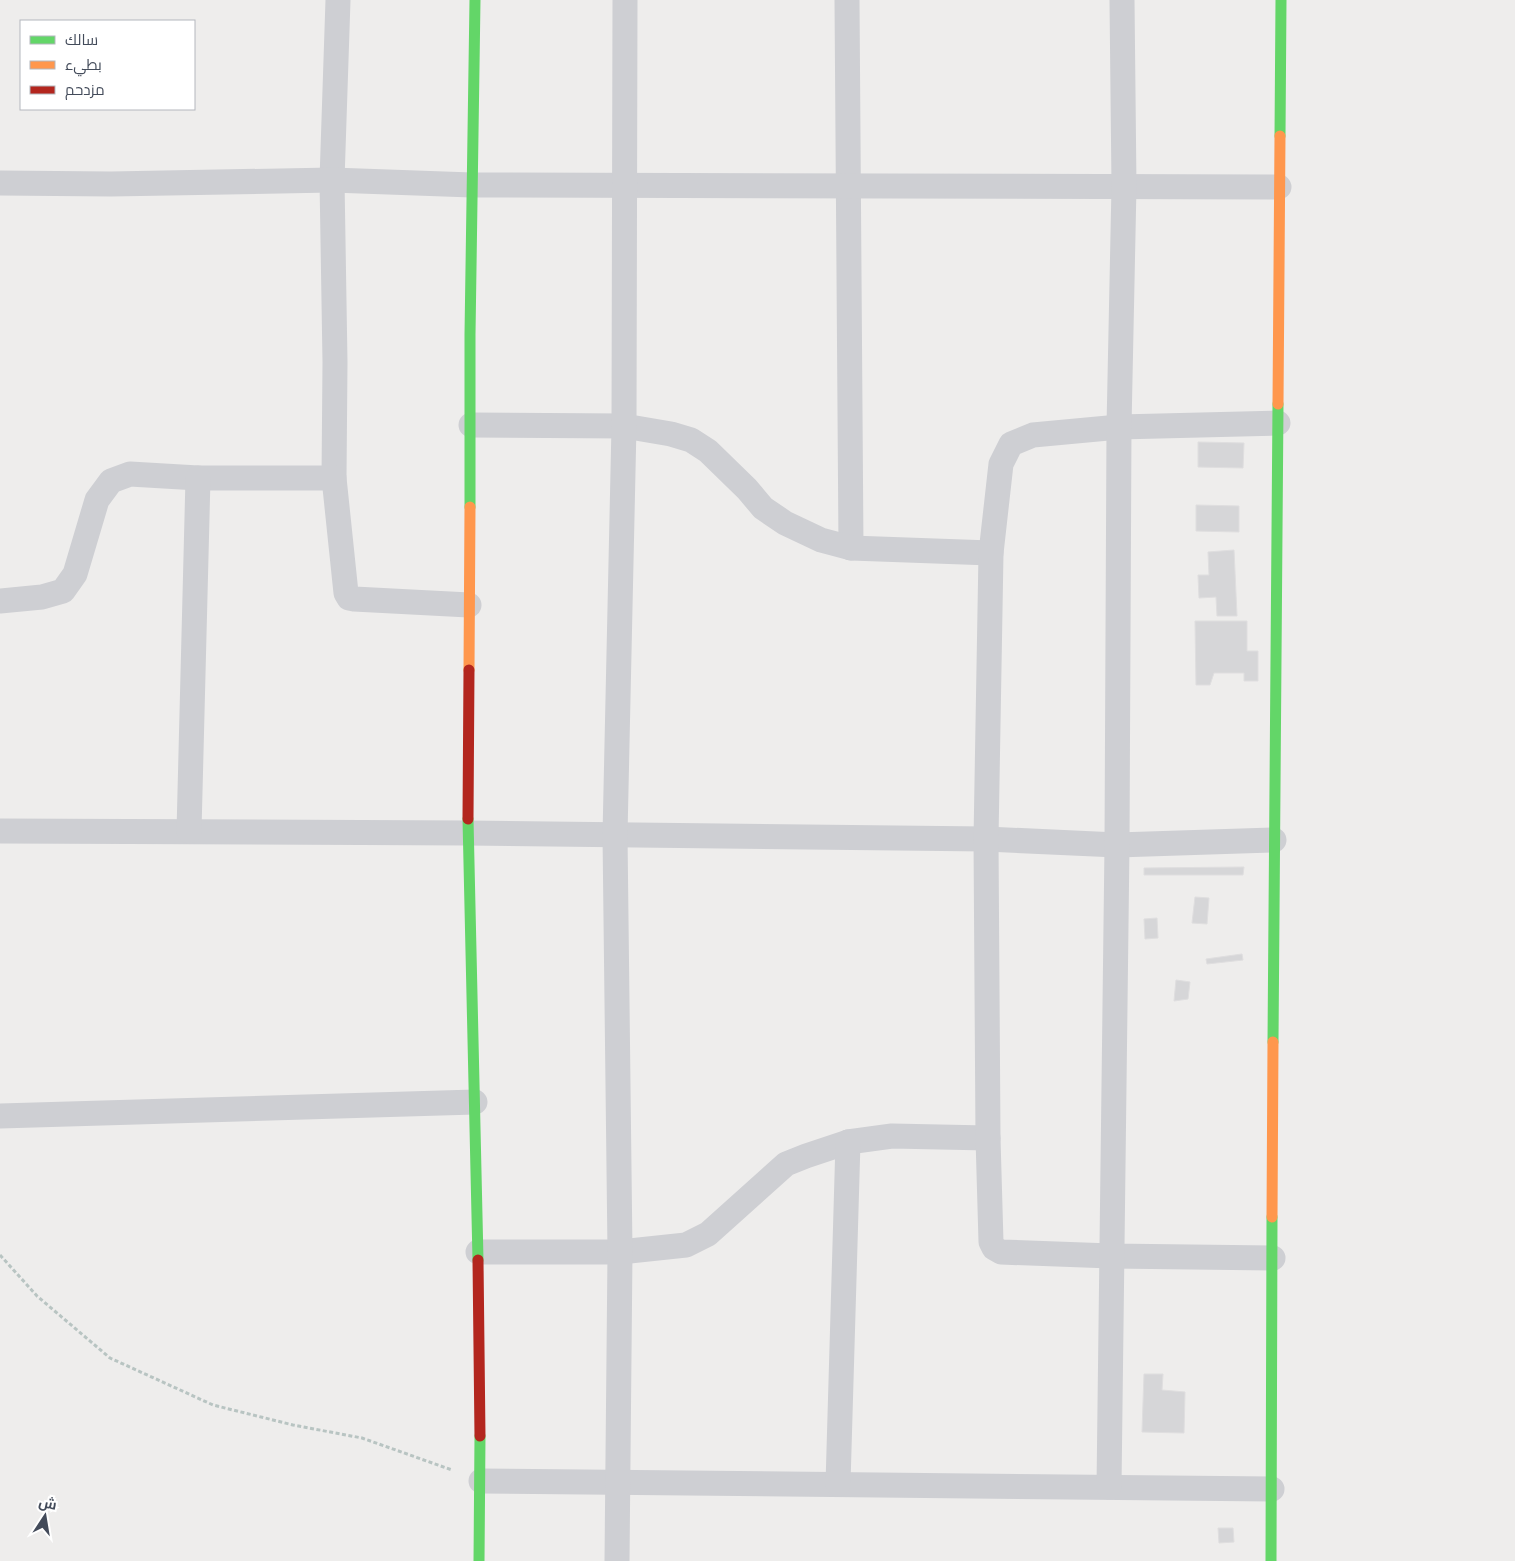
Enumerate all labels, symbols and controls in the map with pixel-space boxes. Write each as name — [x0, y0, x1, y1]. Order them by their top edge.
legend — [20, 20, 195, 110]
text: سالك — [65, 28, 98, 51]
text: بطيء — [65, 53, 102, 77]
text: مزدحم — [65, 78, 105, 101]
north arrow — [20, 1491, 70, 1541]
text: ش — [37, 1491, 59, 1515]

